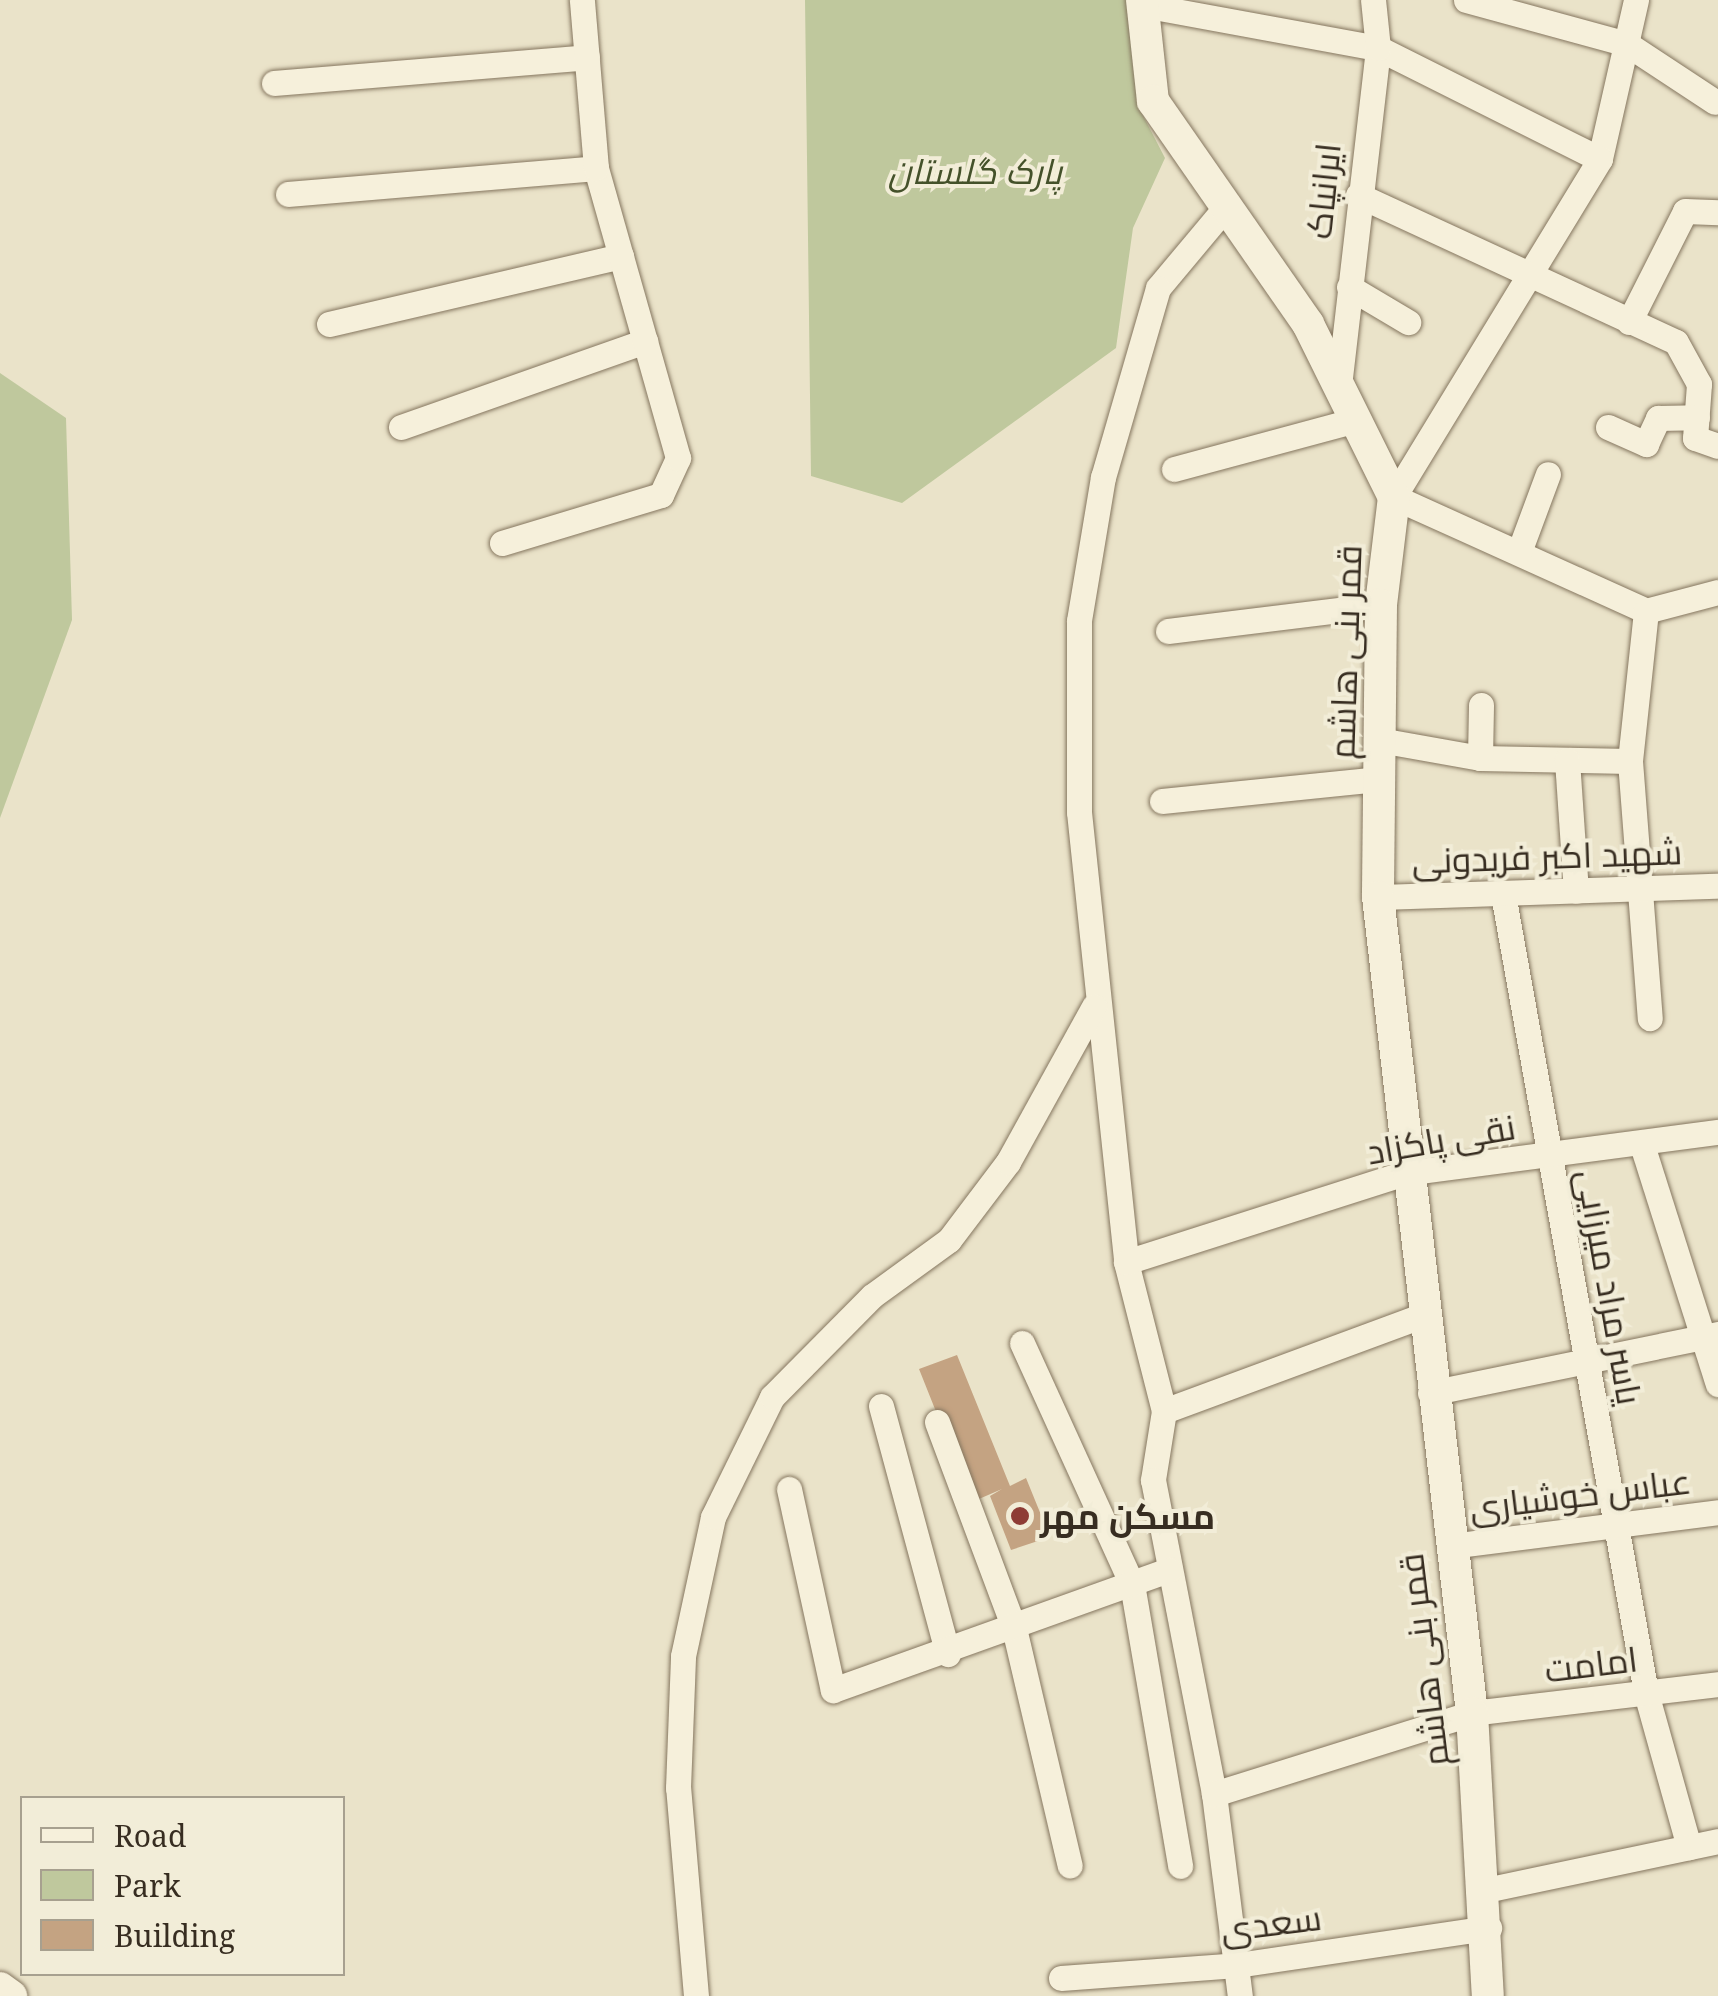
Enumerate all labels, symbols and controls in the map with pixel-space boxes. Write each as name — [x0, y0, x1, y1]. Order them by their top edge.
street label: ایرانپاک — [1297, 141, 1349, 241]
park label: پارک گلستان — [888, 150, 1062, 192]
street label: قمر بنی هاشم — [1320, 544, 1370, 760]
street label: شهید اکبر فریدونی — [1411, 830, 1683, 882]
street label: نقی پاکزاد — [1363, 1105, 1519, 1173]
street label: یاسر مراد میرزایی — [1569, 1166, 1651, 1408]
street label: عباس خوشیاری — [1467, 1460, 1693, 1528]
place label: مسکن مهر — [1040, 1495, 1215, 1537]
marker: مسکن مهر — [1009, 1505, 1031, 1527]
street label: قمر بنی هاشم — [1389, 1551, 1457, 1769]
street label: امامت — [1542, 1637, 1640, 1691]
legend — [20, 1796, 345, 1976]
text: Road — [114, 1815, 186, 1856]
text: Park — [114, 1865, 181, 1906]
street label: سعدی — [1218, 1896, 1324, 1950]
text: Building — [114, 1915, 235, 1956]

